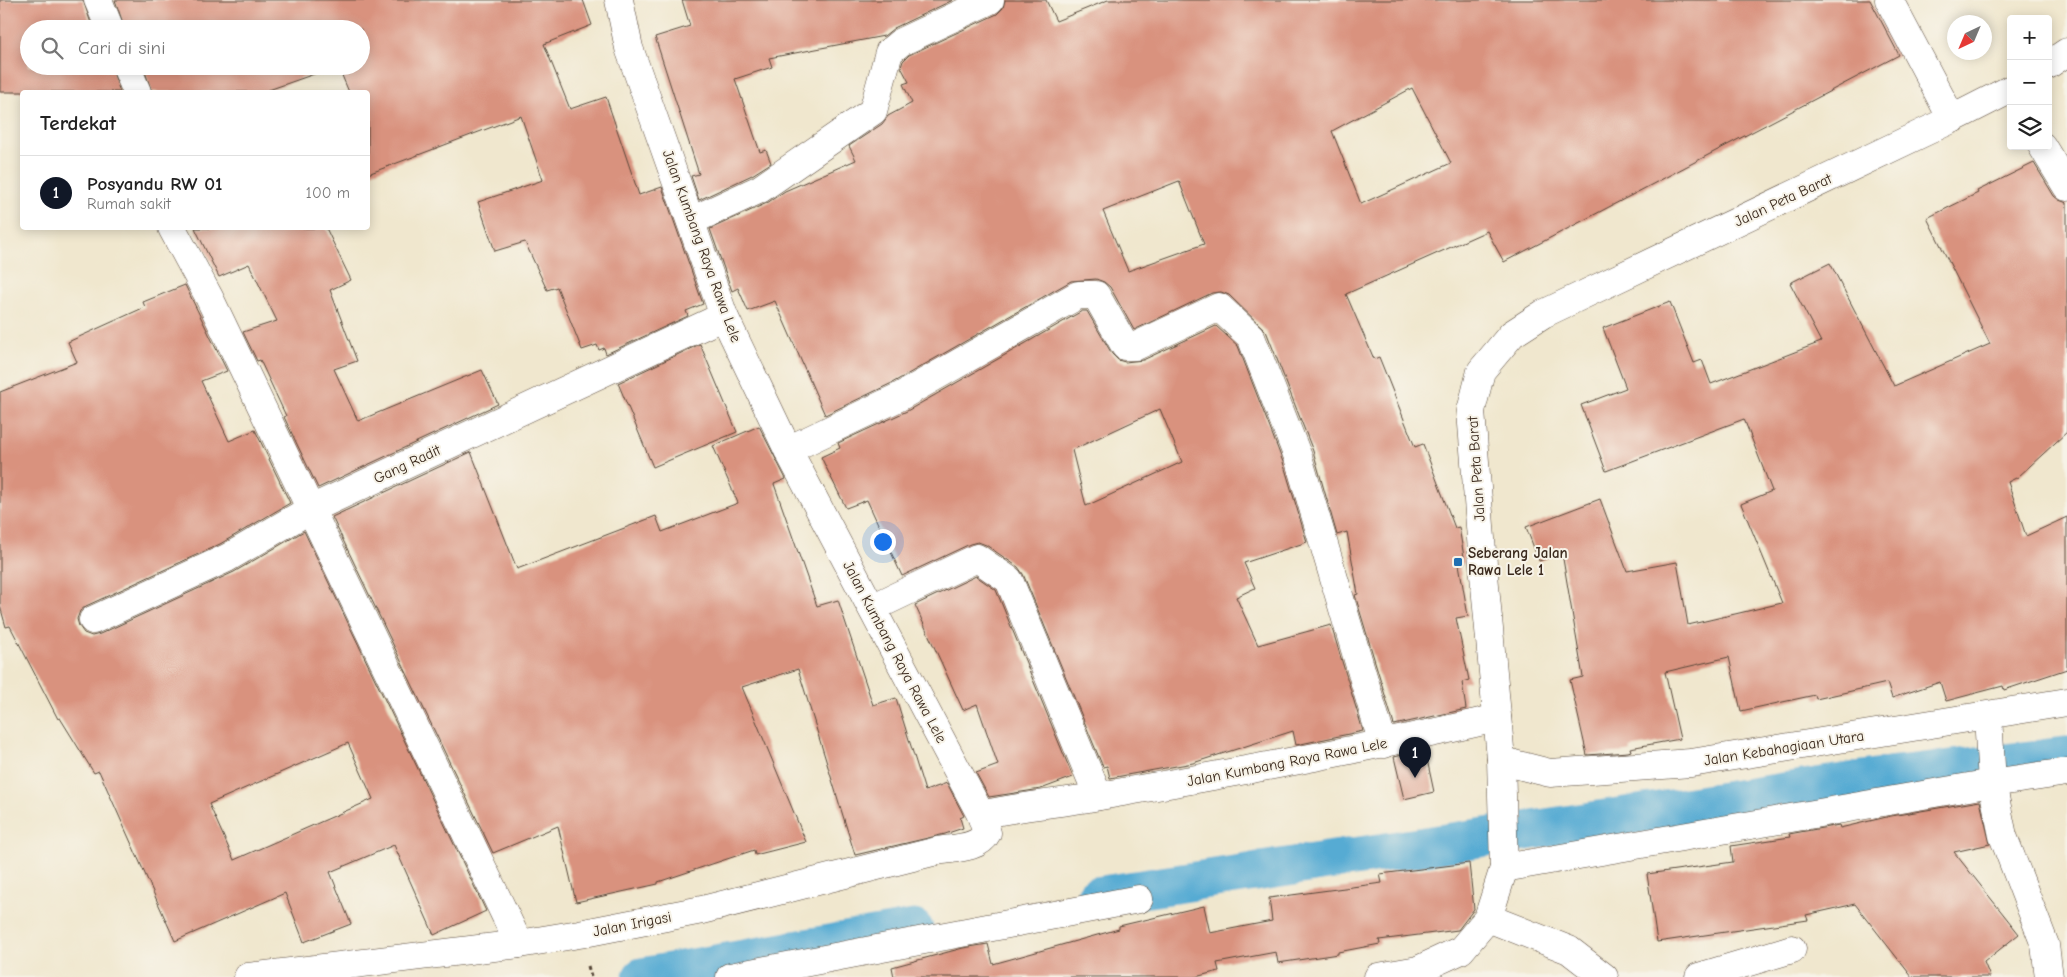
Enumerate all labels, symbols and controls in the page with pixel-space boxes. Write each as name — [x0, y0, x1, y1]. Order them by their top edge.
north arrow — [1947, 15, 1992, 60]
map controls — [2007, 15, 2052, 150]
button: + — [2007, 15, 2052, 60]
search box — [20, 20, 370, 75]
icon: search — [38, 34, 66, 62]
text: Cari di sini — [78, 37, 165, 59]
button: − — [2007, 60, 2052, 105]
button: layers — [2007, 105, 2052, 150]
text: Terdekat — [40, 111, 116, 135]
street label: Jalan Kumbang Raya Rawa Lele — [659, 147, 745, 345]
street label: Jalan Peta Barat — [1731, 169, 1835, 230]
text: Posyandu RW 01 — [87, 173, 223, 195]
text: 1 — [53, 184, 59, 202]
text: 100 m — [306, 184, 350, 202]
text: Rumah sakit — [87, 195, 171, 213]
street label: Jalan Peta Barat — [1463, 415, 1489, 522]
street label: Gang Radit — [371, 440, 444, 487]
your location — [870, 529, 896, 555]
place label: Seberang Jalan Rawa Lele 1 — [1468, 544, 1568, 579]
marker: Seberang Jalan Rawa Lele 1 — [1452, 556, 1464, 568]
street label: Jalan Kumbang Raya Rawa Lele — [839, 558, 951, 747]
street label: Jalan Kebahagiaan Utara — [1703, 726, 1865, 770]
street label: Jalan Kumbang Raya Rawa Lele — [1185, 734, 1389, 790]
pin: 1 — [1399, 737, 1431, 778]
street label: Jalan Irigasi — [591, 908, 673, 940]

